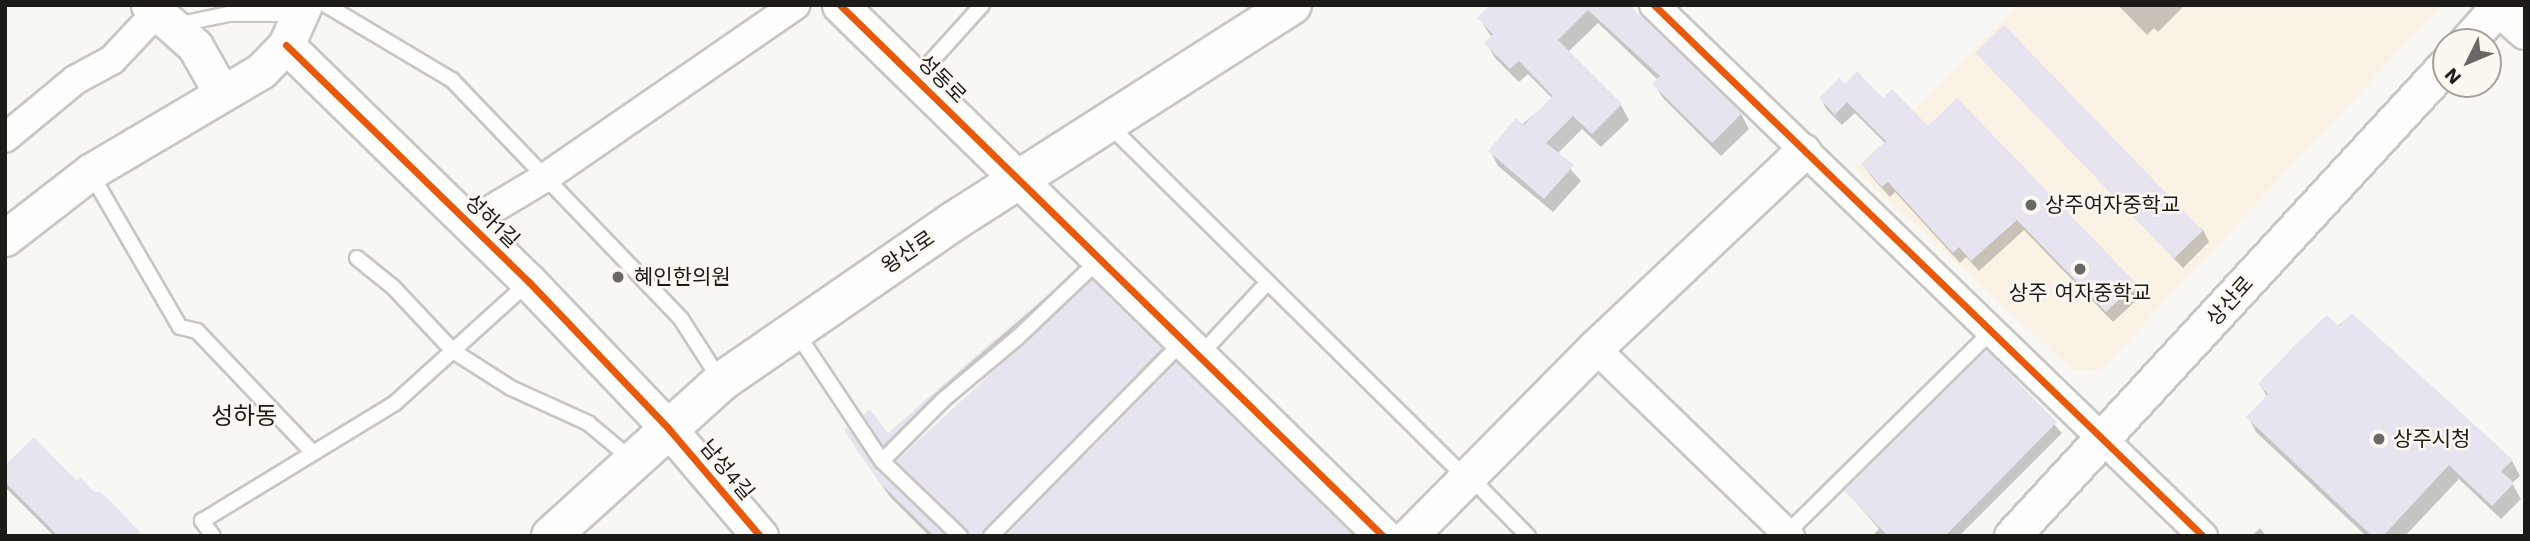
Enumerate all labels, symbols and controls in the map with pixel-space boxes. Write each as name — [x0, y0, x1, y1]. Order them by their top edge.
north arrow — [2432, 28, 2502, 98]
street label: 성동로 — [913, 50, 971, 108]
text: N — [2440, 63, 2466, 89]
street label: 성하1길 — [459, 189, 525, 253]
place label: 상주여자중학교 — [2045, 192, 2180, 218]
marker: 상주여자중학교 — [2023, 197, 2039, 213]
street label: 왕산로 — [877, 225, 939, 279]
marker: 상주 여자중학교 — [2072, 261, 2088, 277]
place label: 혜인한의원 — [634, 264, 731, 290]
marker: 혜인한의원 — [608, 267, 628, 287]
street label: 상산로 — [2201, 271, 2259, 331]
place label: 상주 여자중학교 — [2009, 280, 2151, 306]
district label: 성하동 — [211, 403, 277, 431]
place label: 상주시청 — [2393, 426, 2470, 452]
marker: 상주시청 — [2371, 431, 2387, 447]
street label: 남성4길 — [695, 435, 759, 505]

